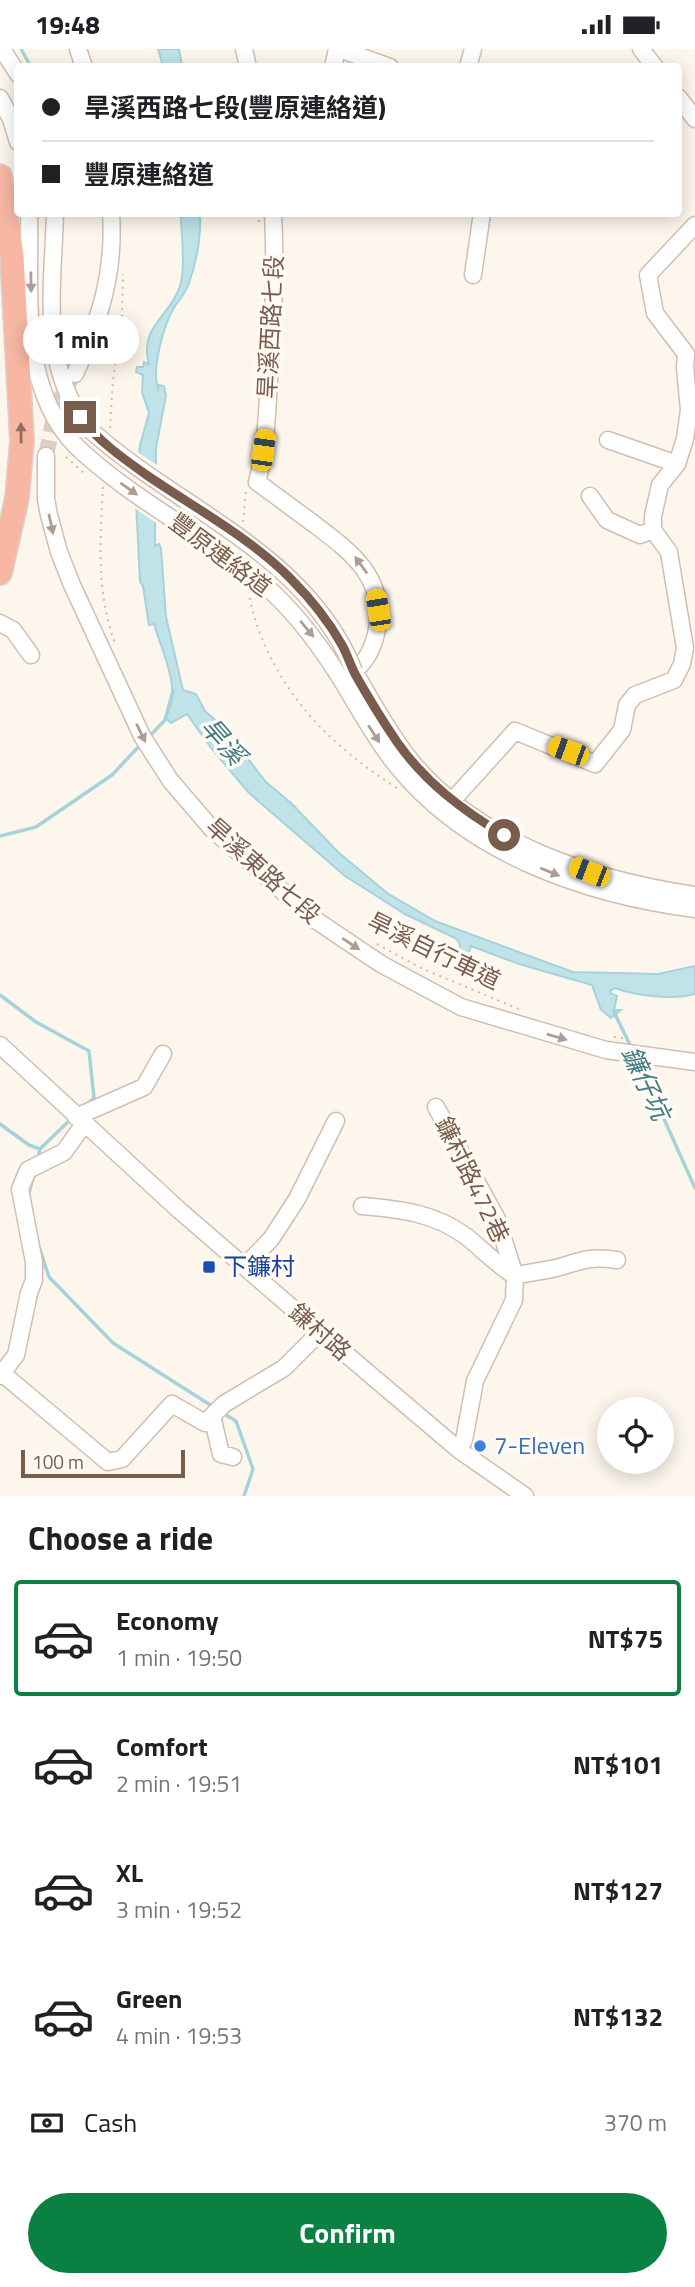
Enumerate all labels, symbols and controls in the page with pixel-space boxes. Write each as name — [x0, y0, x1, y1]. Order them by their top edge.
text: 19:48 — [35, 5, 100, 44]
text: 旱溪西路七段(豐原連絡道) — [84, 88, 386, 127]
text: 豐原連絡道 — [84, 155, 214, 194]
street label: 旱溪西路七段 — [248, 254, 292, 400]
one-way arrow — [25, 271, 37, 293]
callout: 1 min — [22, 315, 138, 365]
text: 1 min — [53, 322, 109, 357]
route end — [64, 401, 96, 433]
one-way arrow — [15, 422, 27, 444]
car — [250, 428, 277, 472]
one-way arrow — [120, 482, 138, 496]
street label: 豐原連絡道 — [162, 504, 279, 605]
one-way arrow — [46, 513, 57, 535]
one-way arrow — [354, 556, 368, 574]
car — [365, 588, 392, 632]
one-way arrow — [299, 620, 315, 638]
water label: 旱溪 — [192, 708, 258, 776]
one-way arrow — [135, 723, 146, 743]
one-way arrow — [367, 725, 380, 744]
car — [545, 734, 592, 768]
street label: 旱溪東路七段 — [198, 809, 329, 932]
route start — [488, 819, 520, 851]
car — [566, 855, 613, 889]
one-way arrow — [540, 866, 560, 878]
street label: 旱溪自行車道 — [362, 902, 507, 998]
one-way arrow — [342, 937, 360, 951]
one-way arrow — [546, 1032, 568, 1043]
water label: 鐮仔坑 — [612, 1039, 682, 1130]
street label: 鐮村路472巷 — [427, 1110, 519, 1249]
place label: 下鐮村 — [223, 1248, 295, 1284]
marker: 下鐮村 — [201, 1259, 217, 1275]
street label: 鎌村路 — [282, 1294, 360, 1368]
map controls — [597, 1397, 674, 1474]
button: locate — [597, 1397, 674, 1474]
place label: 7-Eleven — [494, 1427, 585, 1463]
marker: 7-Eleven — [472, 1438, 488, 1454]
scale bar — [21, 1447, 186, 1479]
text: 100 m — [32, 1447, 84, 1476]
text: Choose a ride — [28, 1514, 213, 1562]
text: Economy — [116, 1601, 218, 1640]
icon: car — [32, 1607, 95, 1670]
text: NT$75 — [588, 1619, 663, 1658]
text: 1 min · 19:50 — [116, 1640, 242, 1675]
text: Comfort — [116, 1727, 208, 1766]
icon: car — [32, 1733, 95, 1796]
text: NT$101 — [573, 1745, 663, 1784]
text: 2 min · 19:51 — [116, 1766, 242, 1801]
text: XL — [116, 1853, 143, 1892]
icon: car — [32, 1859, 95, 1922]
text: NT$127 — [573, 1871, 663, 1910]
text: 3 min · 19:52 — [116, 1892, 242, 1927]
text: Green — [116, 1979, 182, 2018]
icon: car — [32, 1985, 95, 2048]
text: NT$132 — [573, 1997, 663, 2036]
text: 4 min · 19:53 — [116, 2018, 242, 2053]
text: Cash — [84, 2103, 137, 2142]
icon: cash — [28, 2104, 66, 2142]
text: 370 m — [604, 2105, 667, 2140]
button: Confirm — [28, 2193, 667, 2273]

